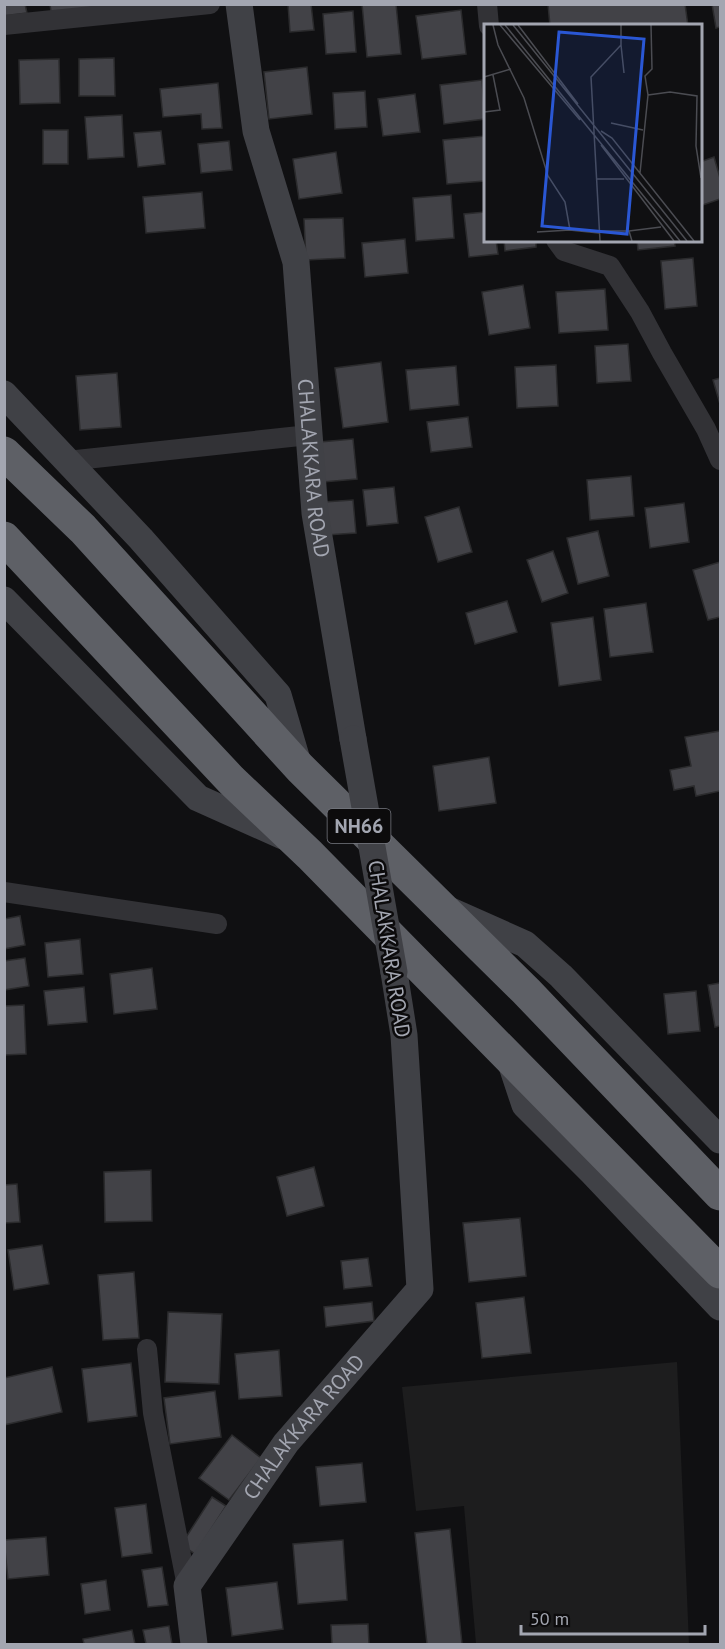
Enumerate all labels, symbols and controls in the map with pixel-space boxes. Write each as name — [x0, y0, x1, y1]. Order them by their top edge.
inset map — [484, 24, 701, 242]
street label: CHALAKKARA ROAD — [292, 378, 336, 559]
road number: NH66 — [328, 809, 391, 843]
street label: CHALAKKARA ROAD — [362, 858, 417, 1040]
street label: CHALAKKARA ROAD — [237, 1348, 370, 1505]
scale bar — [521, 1598, 706, 1636]
text: 50 m — [530, 1607, 569, 1630]

